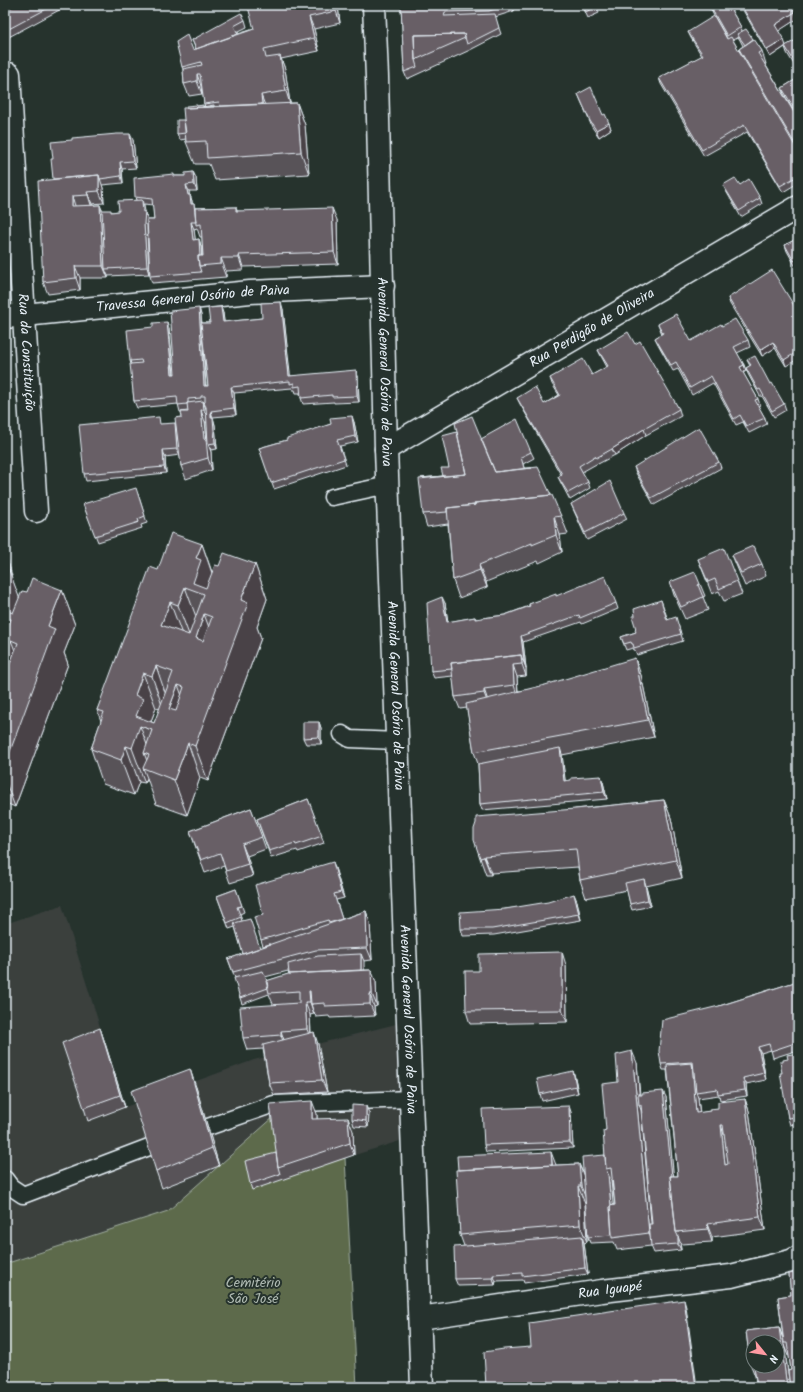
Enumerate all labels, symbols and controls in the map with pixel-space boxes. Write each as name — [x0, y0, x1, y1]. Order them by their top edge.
street label: Avenida General Osório de Paiva — [371, 277, 398, 467]
street label: Travessa General Osório de Paiva — [95, 279, 290, 319]
street label: Rua Perdigão de Oliveira — [525, 282, 659, 373]
street label: Rua da Constituição — [12, 293, 41, 412]
street label: Avenida General Osório de Paiva — [381, 601, 410, 791]
street label: Avenida General Osório de Paiva — [393, 924, 423, 1115]
park label: Cemitério São José — [225, 1272, 281, 1310]
street label: Rua Iguapé — [577, 1275, 644, 1305]
north arrow — [745, 1334, 785, 1374]
text: N — [763, 1351, 782, 1366]

